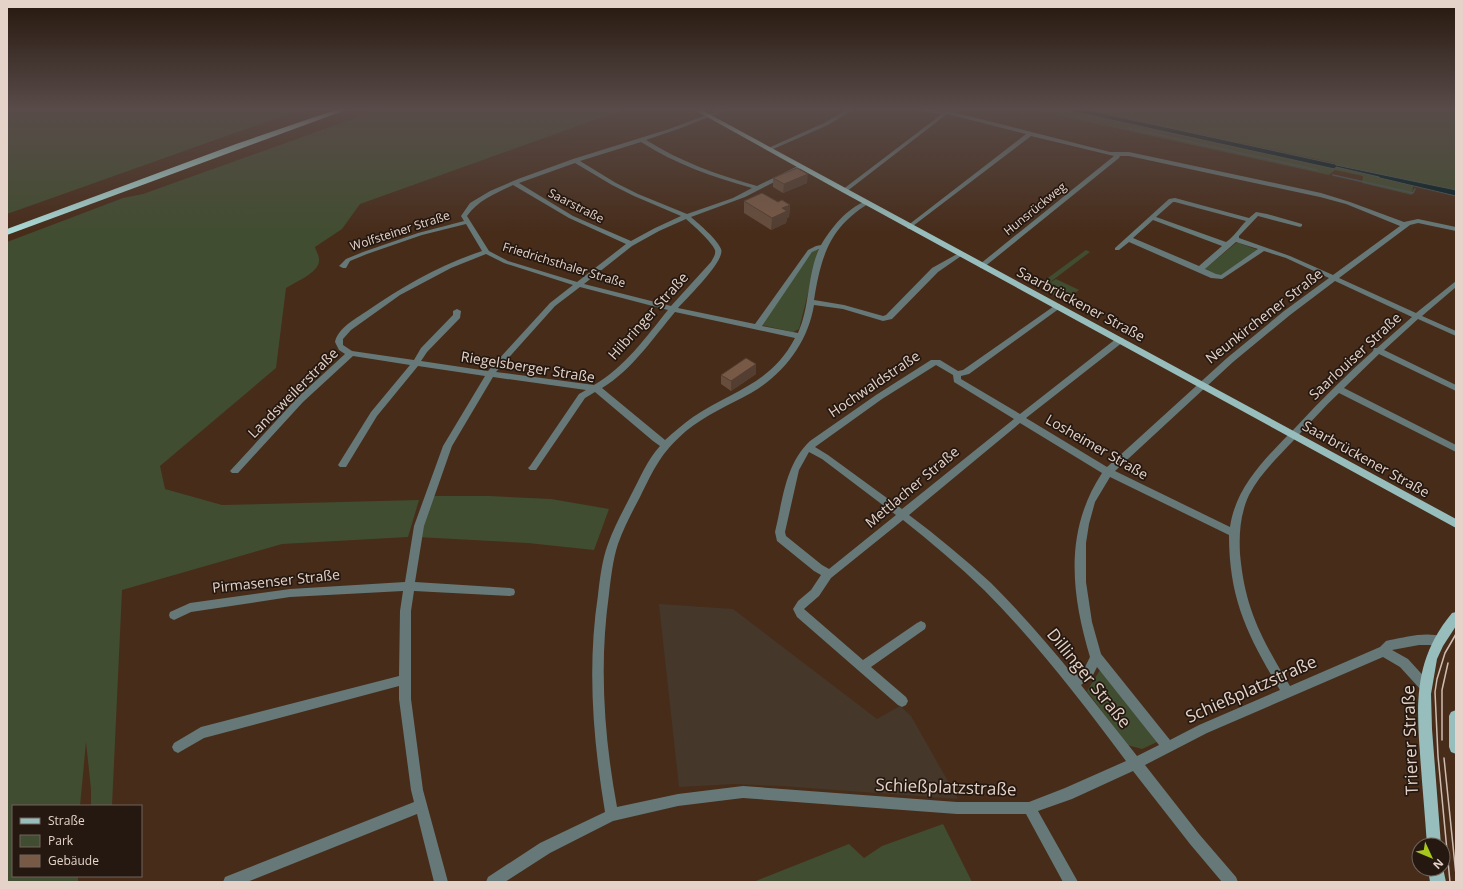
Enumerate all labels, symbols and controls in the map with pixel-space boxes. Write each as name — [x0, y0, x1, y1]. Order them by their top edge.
street label: Hunsrückweg — [1000, 178, 1070, 239]
street label: Saarstraße — [545, 184, 607, 227]
street label: Wolfsteiner Straße — [348, 206, 452, 255]
street label: Friedrichsthaler Straße — [501, 238, 628, 291]
street label: Saarbrückener Straße — [1014, 262, 1149, 345]
street label: Neunkirchener Straße — [1201, 264, 1326, 367]
street label: Hilbringer Straße — [603, 268, 692, 363]
street label: Saarlouiser Straße — [1304, 308, 1405, 403]
street label: Landsweilerstraße — [243, 343, 342, 442]
street label: Hochwaldstraße — [824, 346, 923, 421]
street label: Riegelsberger Straße — [460, 347, 597, 387]
street label: Losheimer Straße — [1043, 410, 1152, 484]
street label: Saarbrückener Straße — [1299, 416, 1433, 501]
street label: Mettlacher Straße — [861, 442, 963, 532]
street label: Pirmasenser Straße — [211, 564, 341, 597]
street label: Dillinger Straße — [1042, 623, 1137, 732]
street label: Schießplatzstraße — [1182, 649, 1320, 728]
street label: Trierer Straße — [1396, 685, 1423, 795]
street label: Schießplatzstraße — [875, 773, 1017, 800]
legend — [12, 805, 142, 877]
text: Straße — [48, 812, 85, 829]
text: Park — [48, 832, 74, 849]
north arrow — [1411, 837, 1451, 877]
text: Gebäude — [48, 852, 99, 869]
text: N — [1430, 856, 1447, 873]

